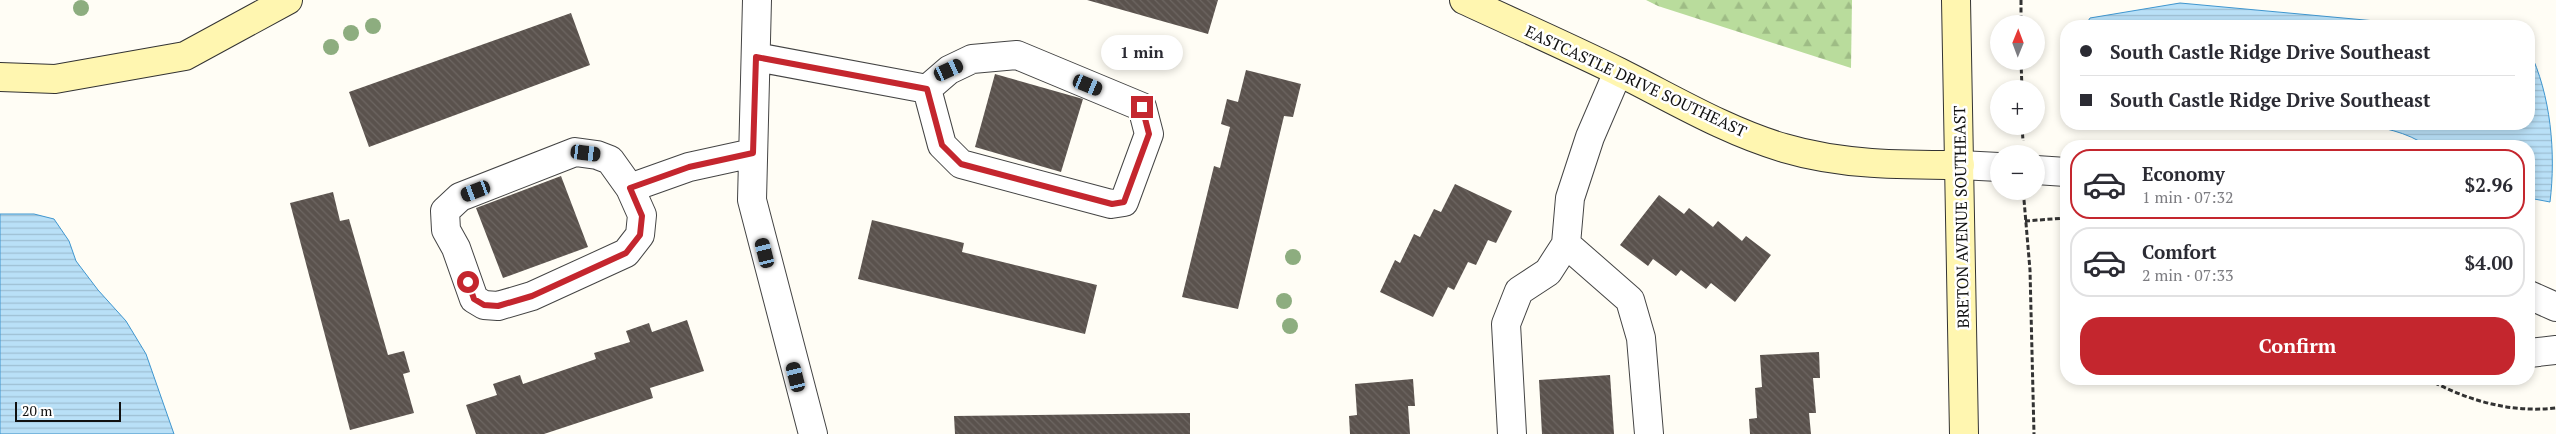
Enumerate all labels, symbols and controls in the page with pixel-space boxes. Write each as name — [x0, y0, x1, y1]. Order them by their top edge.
north arrow — [1990, 15, 2045, 70]
map controls — [1990, 15, 2045, 200]
street label: EASTCASTLE DRIVE SOUTHEAST — [1522, 20, 1751, 142]
callout: 1 min — [1101, 34, 1183, 70]
text: South Castle Ridge Drive Southeast — [2110, 39, 2431, 64]
text: 1 min — [1120, 41, 1164, 63]
car — [932, 57, 965, 83]
car — [1071, 72, 1104, 98]
button: + — [1990, 80, 2045, 135]
text: South Castle Ridge Drive Southeast — [2110, 87, 2431, 112]
route end — [1131, 96, 1153, 118]
street label: BRETON AVENUE SOUTHEAST — [1948, 105, 1974, 328]
car — [570, 144, 601, 162]
button: − — [1990, 145, 2045, 200]
text: Economy — [2142, 161, 2225, 186]
icon: car — [2082, 162, 2127, 207]
text: $2.96 — [2464, 172, 2513, 197]
car — [459, 179, 492, 203]
text: 1 min · 07:32 — [2142, 186, 2234, 208]
car — [754, 237, 775, 269]
text: Comfort — [2142, 239, 2217, 264]
icon: car — [2082, 240, 2127, 285]
text: $4.00 — [2464, 250, 2513, 275]
text: 2 min · 07:33 — [2142, 264, 2234, 286]
route start — [457, 271, 479, 293]
button: Confirm — [2080, 317, 2515, 375]
car — [785, 361, 806, 393]
scale bar — [15, 399, 121, 422]
text: 20 m — [22, 401, 52, 420]

